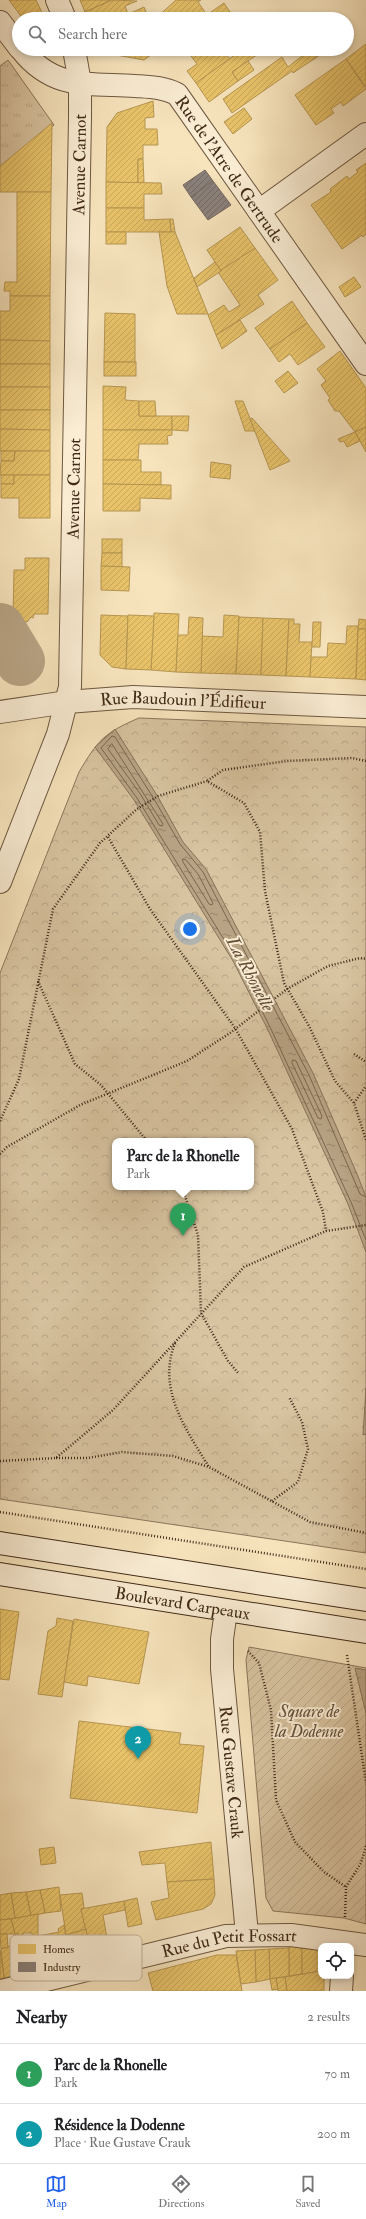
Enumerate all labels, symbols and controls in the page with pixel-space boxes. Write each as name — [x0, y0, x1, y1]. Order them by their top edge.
search box — [12, 12, 354, 56]
icon: search — [26, 23, 48, 45]
text: Search here — [58, 25, 127, 44]
street label: Rue de l'Atre de Gertrude — [171, 92, 288, 247]
street label: Avenue Carnot — [68, 114, 91, 216]
street label: Avenue Carnot — [62, 437, 85, 540]
street label: Rue Baudouin l'Édifieur — [99, 686, 267, 713]
your location — [180, 919, 200, 939]
water label: La Rhonelle — [220, 932, 280, 1016]
popup — [112, 1138, 254, 1190]
text: Parc de la Rhonelle — [126, 1147, 240, 1166]
text: Park — [126, 1166, 150, 1182]
pin: 1 — [170, 1203, 196, 1236]
street label: Boulevard Carpeaux — [114, 1582, 252, 1624]
park label: Square de la Dodenne — [274, 1701, 344, 1742]
street label: Rue Gustave Crauk — [215, 1705, 248, 1840]
pin: 2 — [125, 1726, 151, 1759]
street label: Rue du Petit Fossart — [159, 1924, 299, 1962]
legend — [10, 1935, 142, 1981]
text: Homes — [43, 1943, 74, 1956]
map controls — [318, 1943, 354, 1979]
button: locate — [318, 1943, 354, 1979]
text: Industry — [43, 1961, 81, 1975]
text: Nearby — [16, 2007, 67, 2028]
text: 2 results — [307, 2009, 350, 2025]
text: Parc de la Rhonelle — [54, 2056, 167, 2075]
text: 1 — [27, 2066, 31, 2082]
text: 70 m — [325, 2066, 350, 2082]
text: Park — [54, 2075, 78, 2091]
text: Résidence la Dodenne — [54, 2116, 185, 2135]
text: 2 — [26, 2126, 32, 2142]
text: 200 m — [317, 2126, 350, 2142]
text: Place · Rue Gustave Crauk — [54, 2135, 191, 2151]
tab: Map — [45, 2173, 67, 2210]
tab: Directions — [158, 2173, 205, 2210]
tab: Saved — [295, 2173, 321, 2210]

